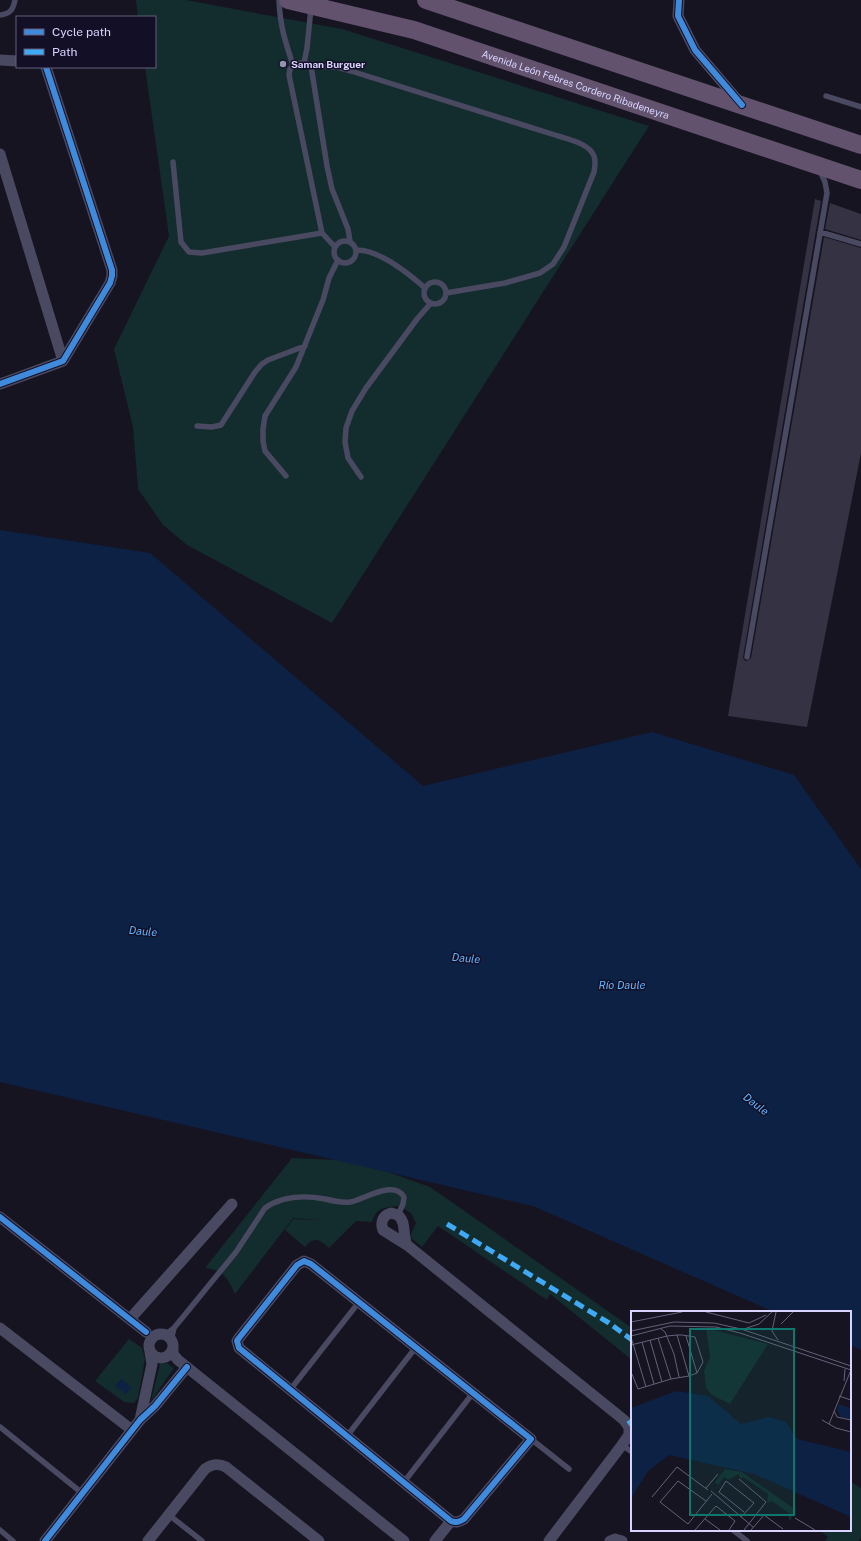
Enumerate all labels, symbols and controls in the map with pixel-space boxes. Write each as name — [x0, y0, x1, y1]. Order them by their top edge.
legend — [16, 16, 156, 68]
text: Cycle path — [52, 25, 111, 39]
text: Path — [52, 45, 78, 59]
street label: Avenida León Febres Cordero Ribadeneyra — [480, 47, 671, 121]
place label: Saman Burguer — [291, 58, 365, 70]
marker: Saman Burguer — [278, 59, 288, 69]
water label: Daule — [128, 924, 158, 938]
water label: Daule — [451, 951, 481, 965]
water label: Río Daule — [599, 979, 645, 991]
water label: Daule — [741, 1091, 771, 1117]
inset map — [631, 1311, 851, 1531]

